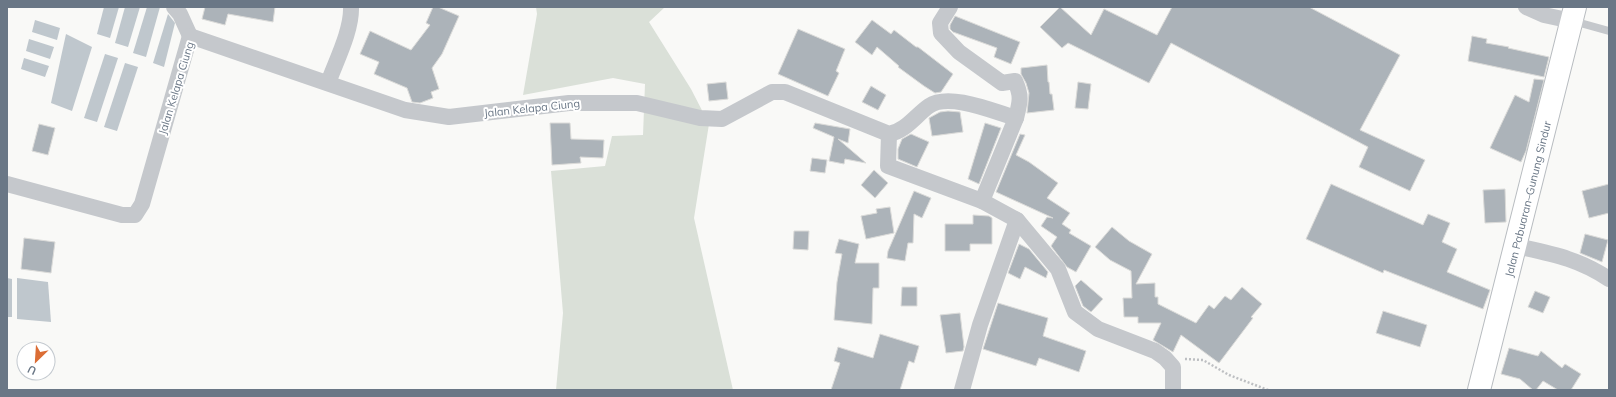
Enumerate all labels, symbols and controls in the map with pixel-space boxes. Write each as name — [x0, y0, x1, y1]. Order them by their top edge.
street label: Jalan Kelapa Ciung — [155, 40, 197, 136]
street label: Jalan Kelapa Ciung — [483, 96, 581, 120]
street label: Jalan Pabuaran–Gunung Sindur — [1502, 120, 1554, 278]
north arrow — [16, 341, 56, 381]
text: U — [25, 362, 38, 378]

